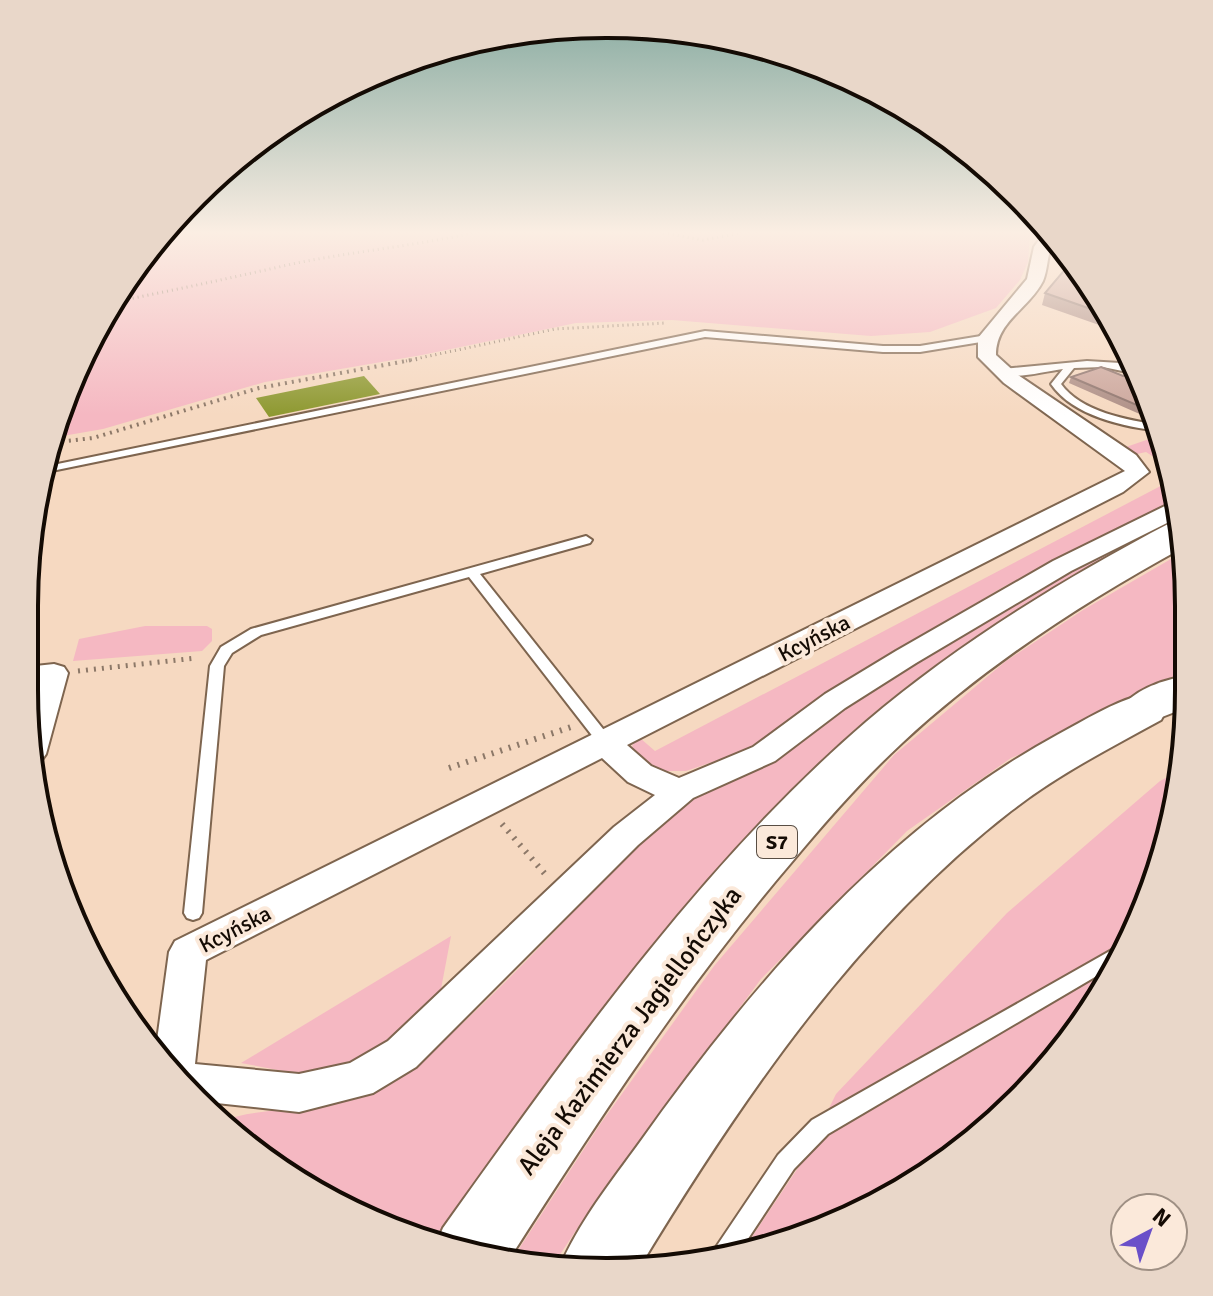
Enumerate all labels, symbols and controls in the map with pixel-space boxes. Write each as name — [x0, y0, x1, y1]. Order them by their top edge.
street label: Kcyńska — [773, 608, 855, 668]
road number: S7 — [757, 826, 797, 858]
street label: Aleja Kazimierza Jagiellończyka — [511, 880, 749, 1182]
street label: Kcyńska — [194, 899, 276, 959]
north arrow — [1109, 1192, 1189, 1272]
text: N — [1147, 1202, 1176, 1232]

